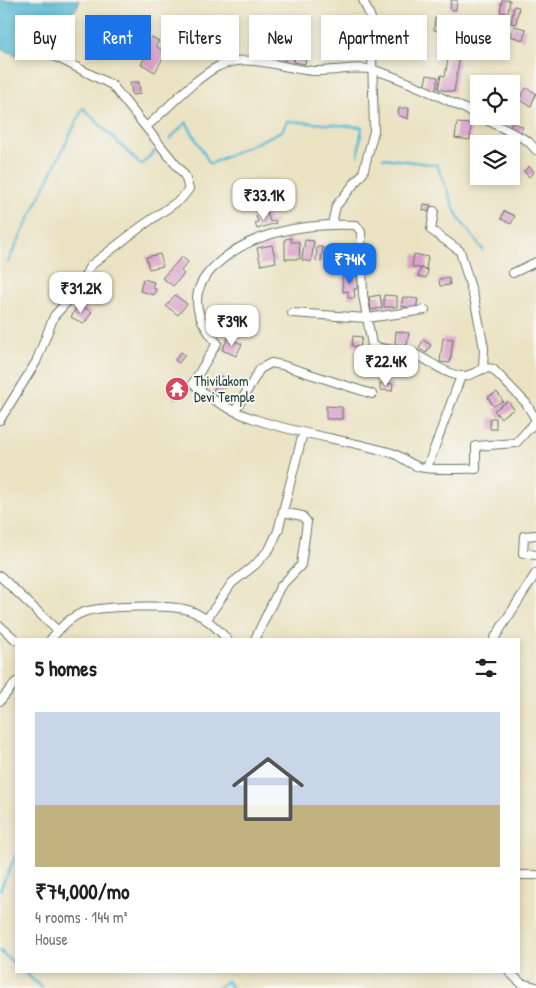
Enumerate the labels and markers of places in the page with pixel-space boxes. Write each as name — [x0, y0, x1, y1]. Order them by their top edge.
pin: ₹33.1K — [223, 178, 305, 221]
pin: ₹74K — [320, 242, 380, 285]
pin: ₹31.2K — [40, 272, 122, 314]
pin: ₹39K — [202, 304, 262, 347]
pin: ₹22.4K — [345, 344, 427, 387]
place label: Thivilakom Devi Temple — [194, 371, 256, 407]
temple icon: Thivilakom Devi Temple — [164, 376, 190, 402]

